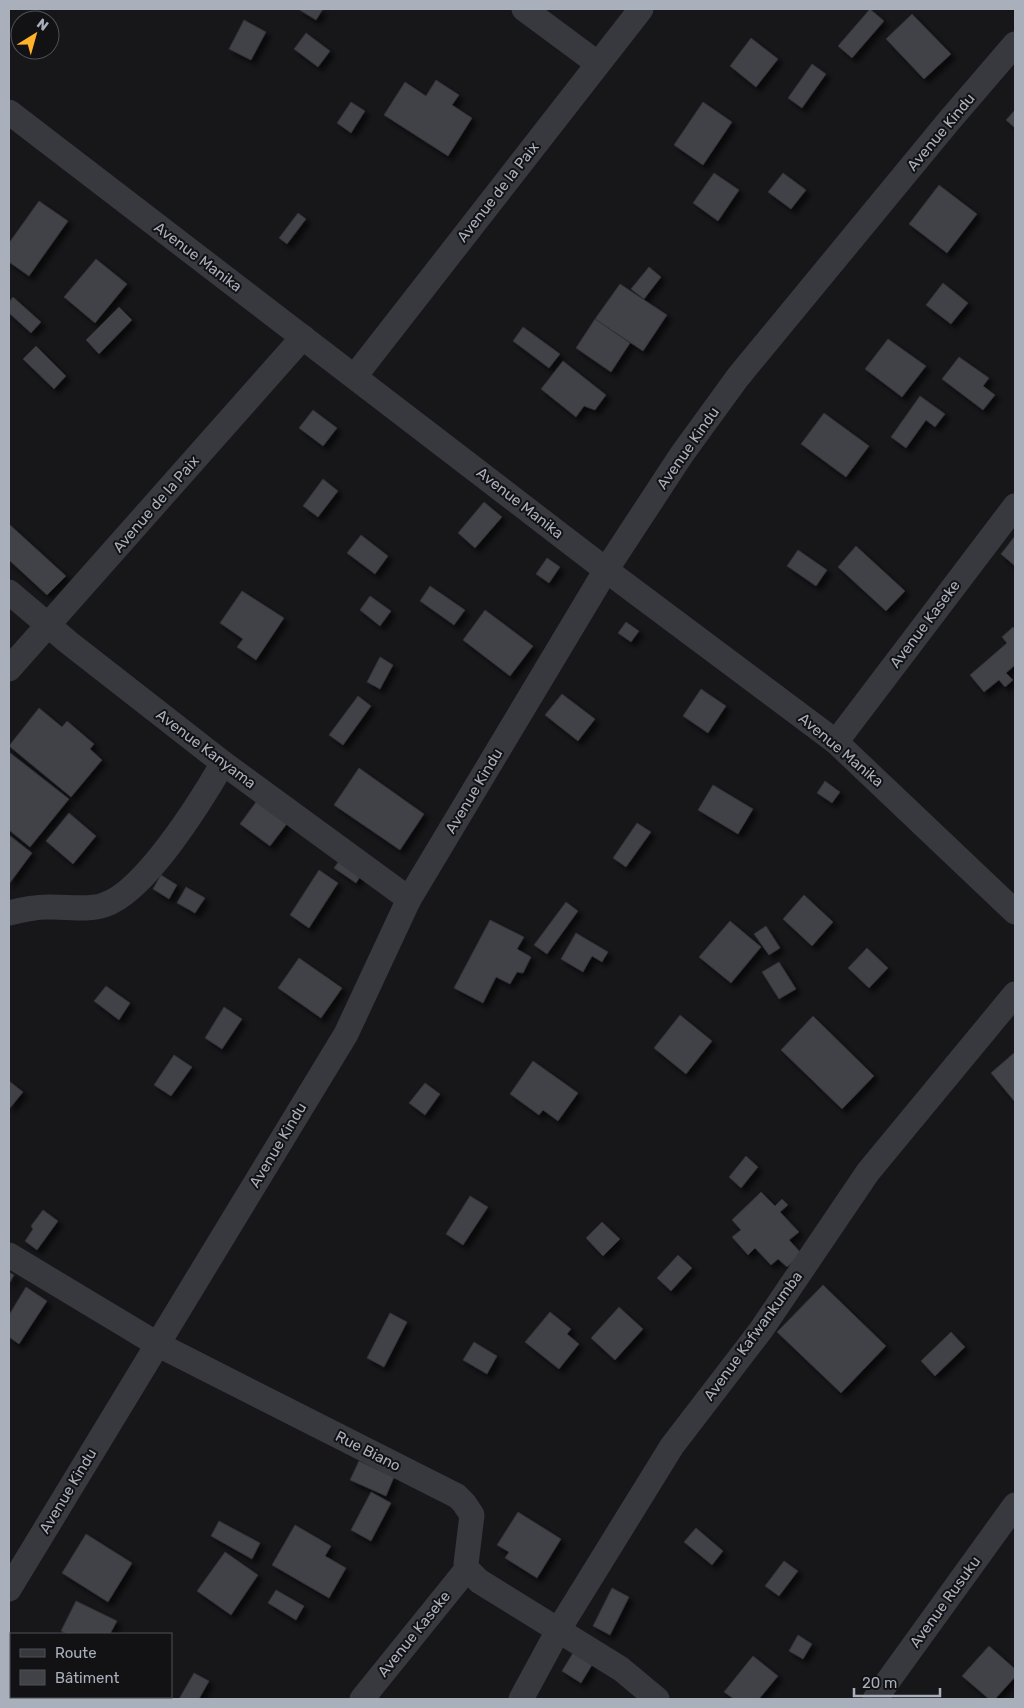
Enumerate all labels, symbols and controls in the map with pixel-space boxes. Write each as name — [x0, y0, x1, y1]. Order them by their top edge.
north arrow — [10, 10, 60, 60]
text: N — [33, 15, 52, 35]
street label: Avenue Kindu — [903, 89, 979, 175]
street label: Avenue de la Paix — [453, 138, 543, 246]
street label: Avenue Manika — [151, 218, 245, 296]
street label: Avenue Kindu — [653, 404, 723, 492]
street label: Avenue de la Paix — [109, 452, 203, 556]
street label: Avenue Manika — [473, 464, 567, 542]
street label: Avenue Kaseke — [886, 577, 964, 671]
street label: Avenue Kanyama — [153, 706, 259, 792]
street label: Avenue Manika — [795, 709, 887, 791]
street label: Avenue Kindu — [442, 745, 506, 837]
street label: Avenue Kindu — [246, 1099, 310, 1191]
street label: Avenue Kafwankumba — [700, 1268, 806, 1404]
street label: Rue Biano — [332, 1427, 404, 1475]
street label: Avenue Kindu — [36, 1445, 100, 1537]
street label: Avenue Rusuku — [906, 1553, 984, 1651]
street label: Avenue Kaseke — [374, 1587, 454, 1681]
legend — [10, 1633, 172, 1698]
text: Route — [55, 1644, 97, 1662]
scale bar — [854, 1666, 940, 1698]
text: Bâtiment — [55, 1669, 119, 1687]
text: 20 m — [862, 1674, 897, 1692]

